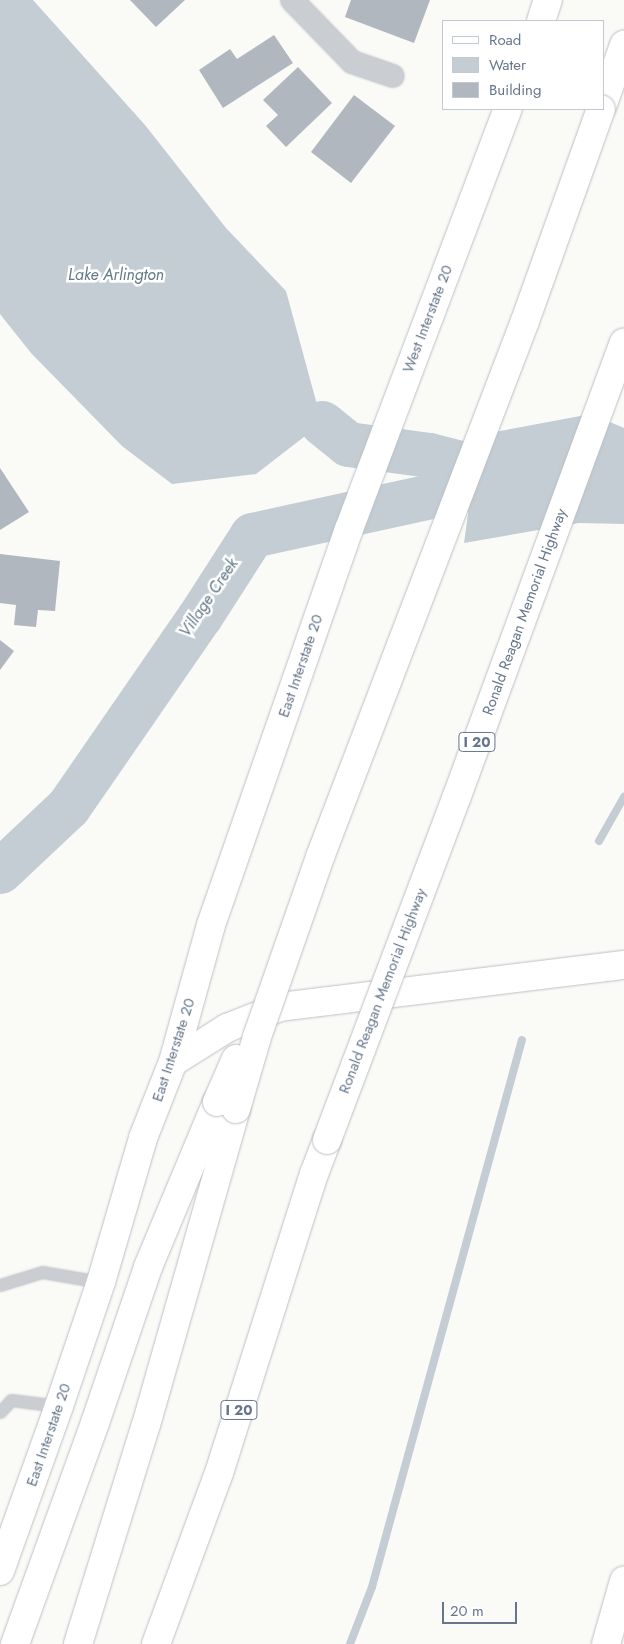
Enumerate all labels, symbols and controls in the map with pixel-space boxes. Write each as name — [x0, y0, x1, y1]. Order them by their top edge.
legend — [442, 20, 604, 110]
text: Road — [489, 29, 521, 51]
text: Water — [489, 54, 526, 76]
text: Building — [489, 79, 541, 101]
street label: West Interstate 20 — [399, 263, 457, 375]
water label: Lake Arlington — [68, 265, 164, 285]
street label: Ronald Reagan Memorial Highway — [479, 506, 571, 718]
water label: Village Creek — [176, 555, 242, 641]
street label: East Interstate 20 — [275, 612, 327, 720]
road number: I 20 — [458, 730, 496, 754]
street label: Ronald Reagan Memorial Highway — [335, 886, 431, 1096]
street label: East Interstate 20 — [149, 996, 199, 1104]
street label: East Interstate 20 — [23, 1381, 75, 1489]
road number: I 20 — [220, 1398, 258, 1422]
scale bar — [444, 1592, 519, 1624]
text: 20 m — [450, 1600, 484, 1622]

